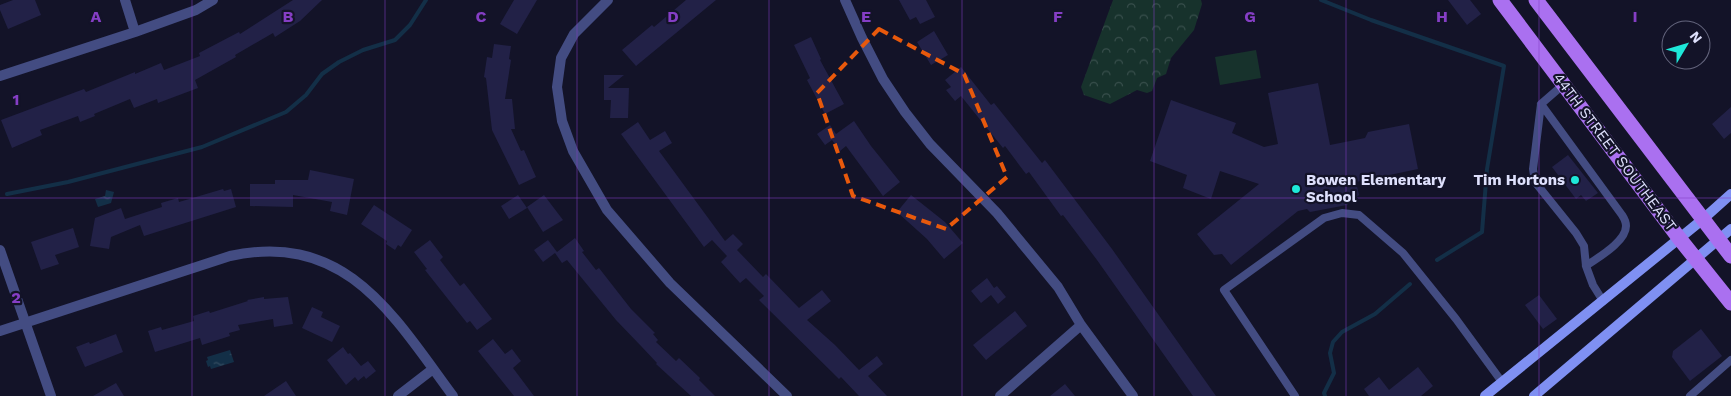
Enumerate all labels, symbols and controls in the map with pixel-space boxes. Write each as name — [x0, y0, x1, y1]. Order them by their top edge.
text: A — [91, 7, 102, 26]
text: B — [283, 7, 294, 26]
text: C — [476, 7, 487, 26]
text: D — [667, 7, 679, 26]
text: E — [861, 7, 871, 26]
text: F — [1053, 7, 1063, 26]
text: G — [1244, 7, 1256, 26]
text: H — [1436, 7, 1448, 26]
text: I — [1632, 7, 1638, 26]
north arrow — [1661, 20, 1711, 70]
text: N — [1687, 28, 1706, 46]
street label: 44TH STREET SOUTHEAST — [1550, 69, 1680, 235]
text: 1 — [13, 90, 19, 109]
place label: Bowen Elementary School — [1306, 171, 1447, 206]
place label: Tim Hortons — [1473, 171, 1565, 189]
marker: Tim Hortons — [1569, 174, 1581, 186]
marker: Bowen Elementary School — [1290, 183, 1302, 195]
text: 2 — [11, 288, 21, 307]

